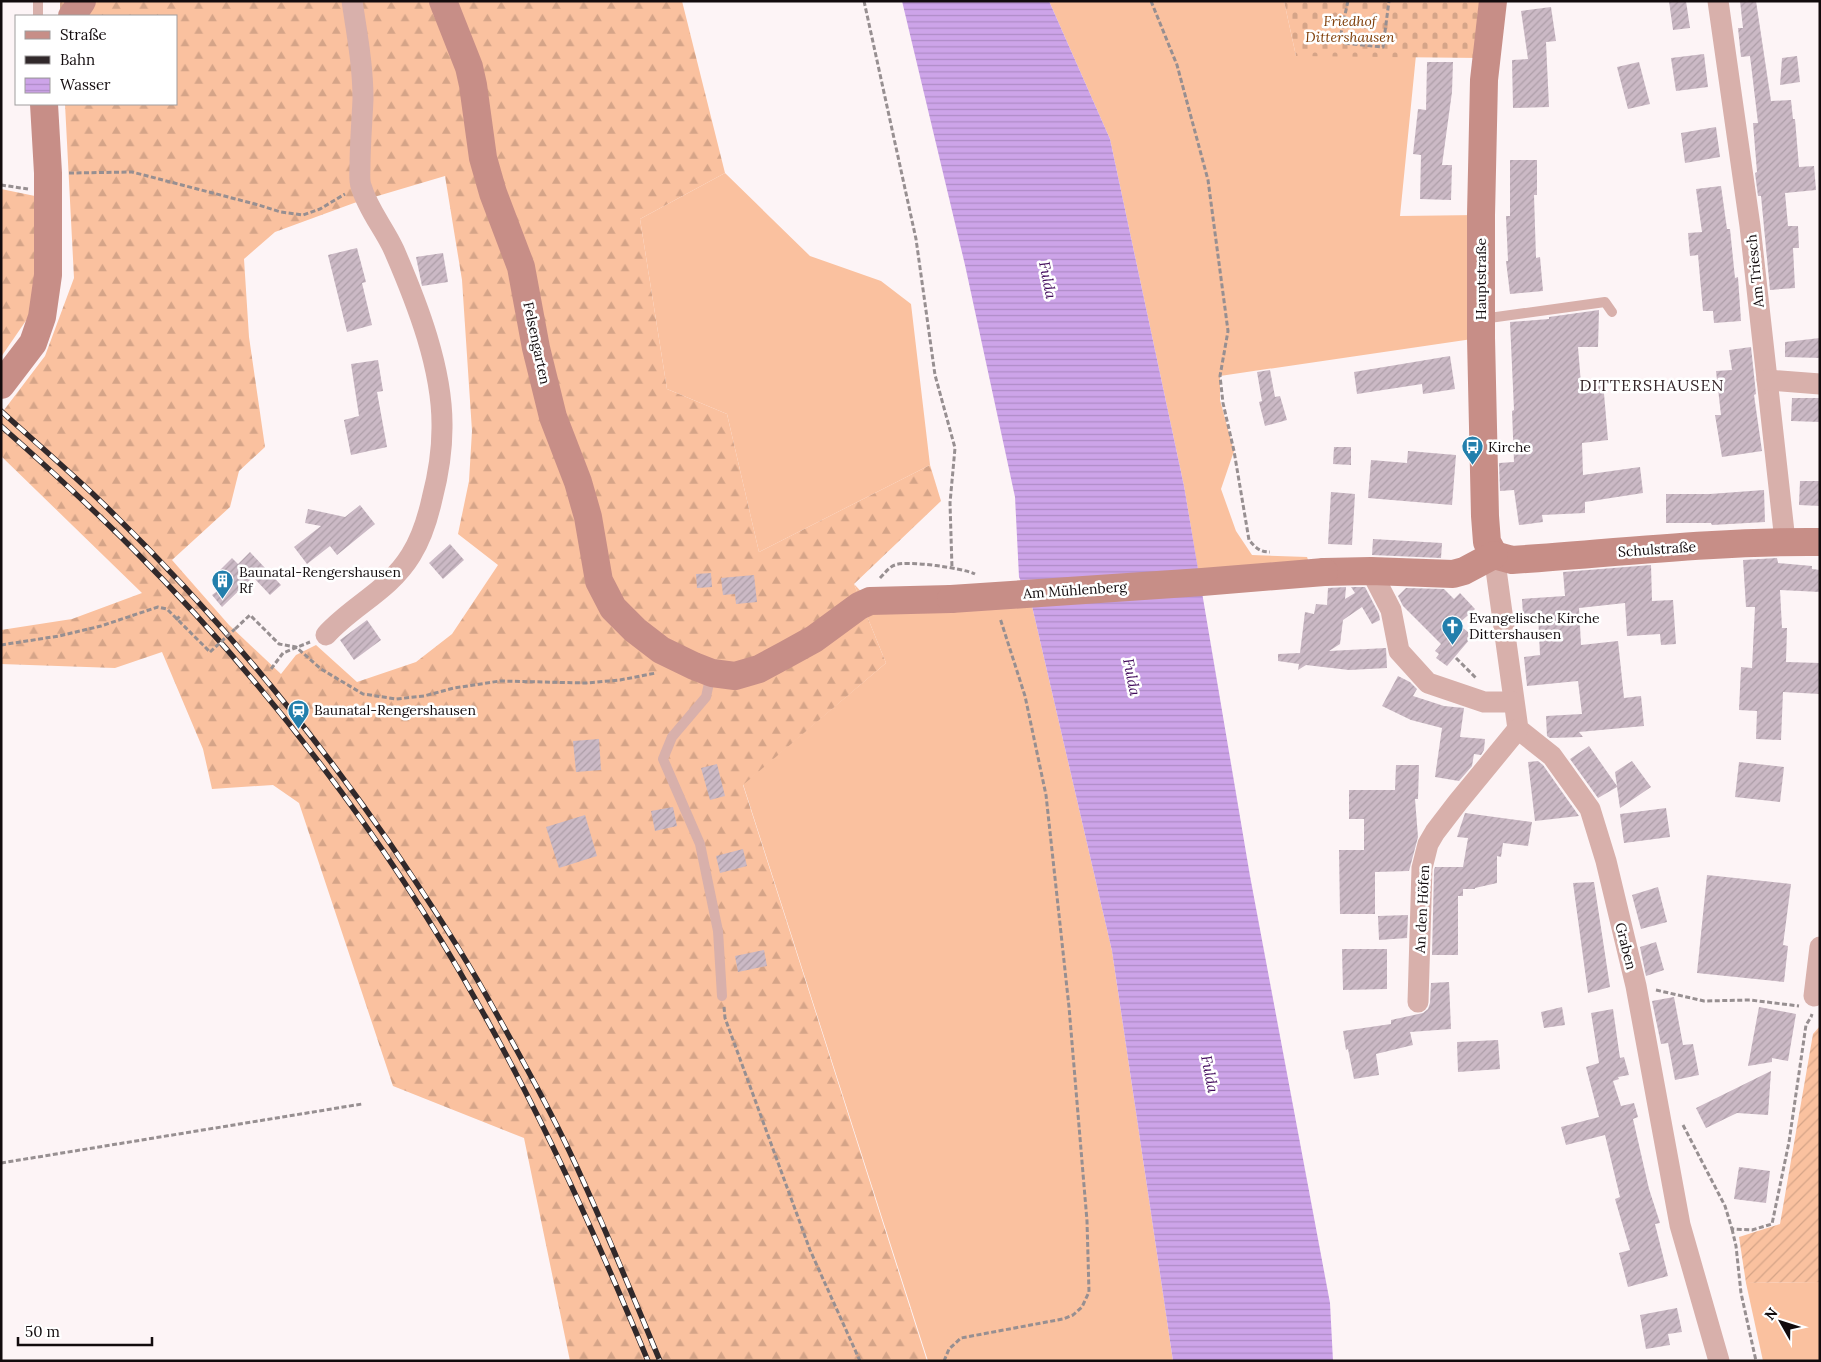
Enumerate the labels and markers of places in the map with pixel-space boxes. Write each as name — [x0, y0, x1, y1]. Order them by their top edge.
bus stop icon: Kirche — [1460, 435, 1484, 466]
place label: Kirche — [1488, 438, 1531, 456]
place label: Baunatal-Rengershausen Rf — [239, 563, 401, 597]
building icon: Baunatal-Rengershausen Rf — [211, 568, 235, 599]
place label: Evangelische Kirche Dittershausen — [1469, 609, 1600, 643]
church icon: Evangelische Kirche Dittershausen — [1441, 614, 1465, 645]
station icon: Baunatal-Rengershausen — [286, 698, 310, 729]
place label: Baunatal-Rengershausen — [314, 701, 476, 719]

